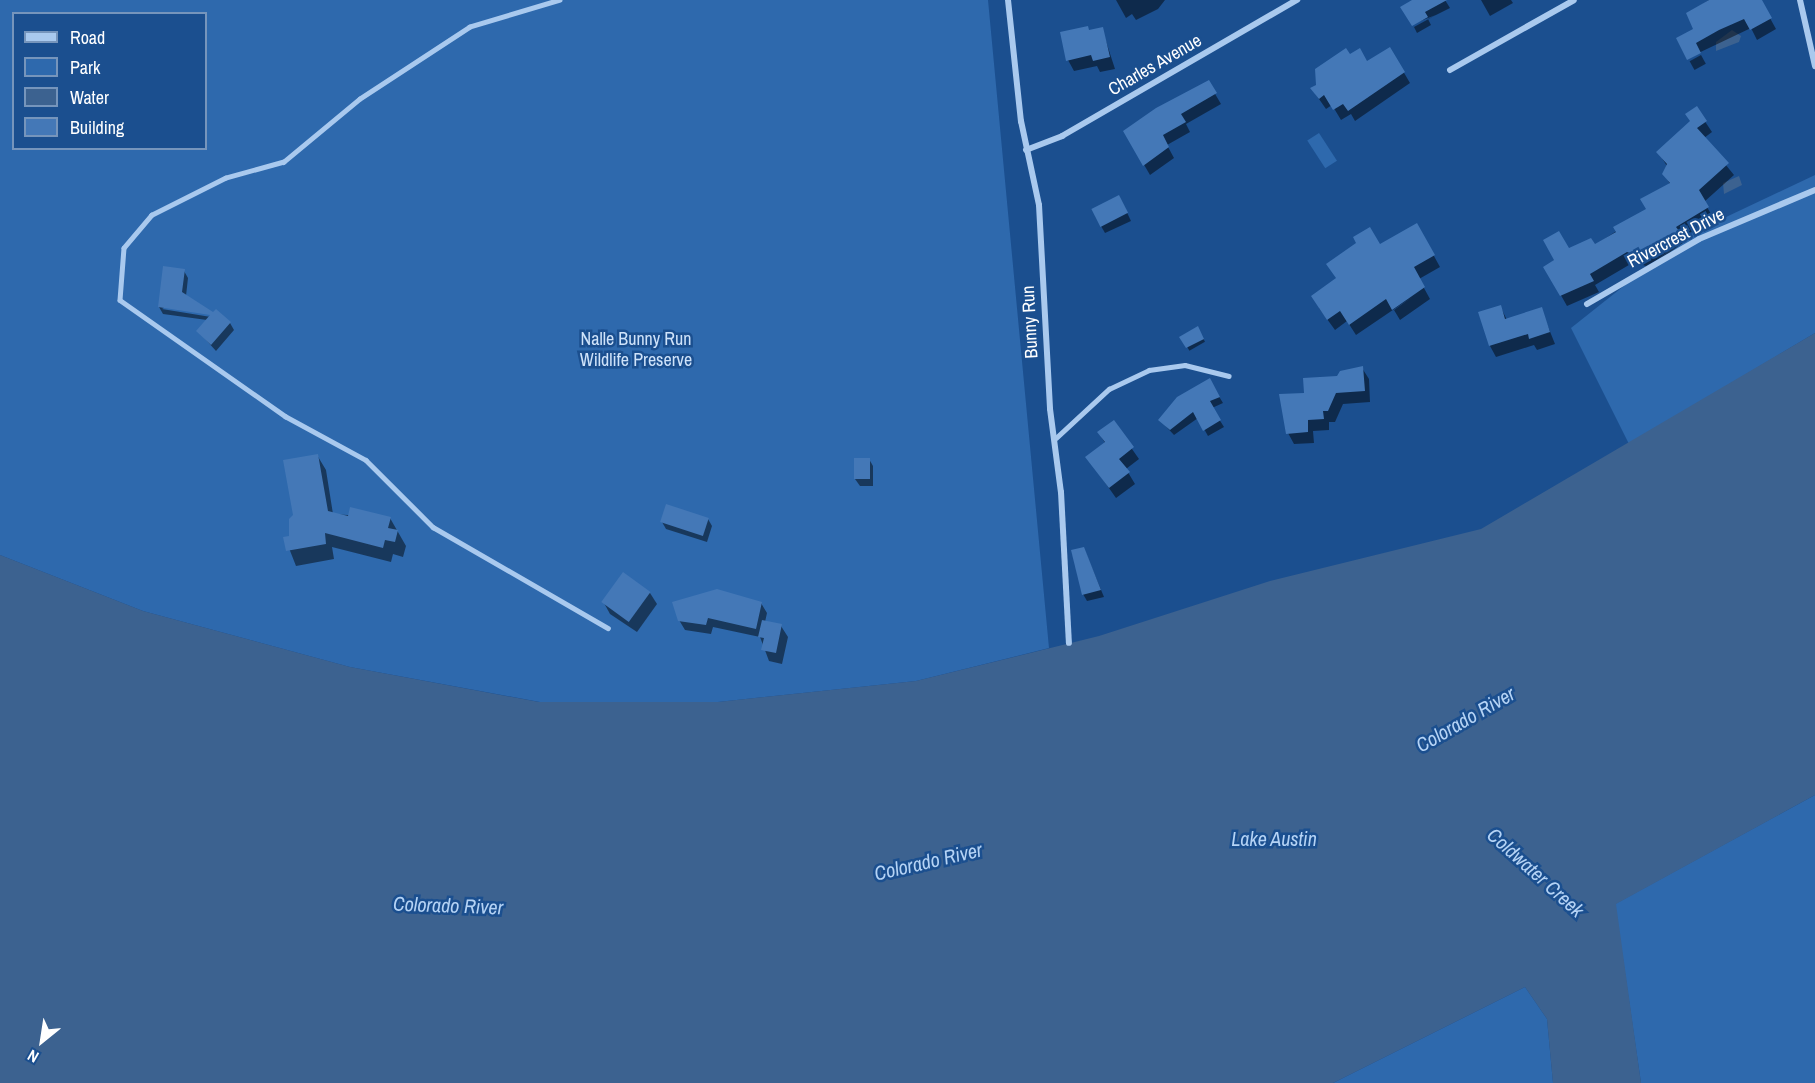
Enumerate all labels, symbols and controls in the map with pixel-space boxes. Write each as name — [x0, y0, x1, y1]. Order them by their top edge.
legend — [12, 12, 207, 150]
text: Road — [70, 25, 105, 50]
street label: Charles Avenue — [1104, 29, 1206, 101]
text: Park — [70, 55, 100, 80]
text: Water — [70, 85, 109, 110]
text: Building — [70, 115, 124, 140]
street label: Rivercrest Drive — [1624, 203, 1728, 273]
street label: Bunny Run — [1017, 285, 1043, 359]
park label: Nalle Bunny Run Wildlife Preserve — [580, 329, 692, 372]
water label: Colorado River — [1411, 681, 1519, 757]
water label: Coldwater Creek — [1483, 822, 1589, 922]
water label: Lake Austin — [1231, 826, 1317, 850]
water label: Colorado River — [872, 837, 984, 885]
water label: Colorado River — [392, 891, 504, 919]
north arrow — [12, 1011, 72, 1071]
text: N — [23, 1045, 43, 1068]

